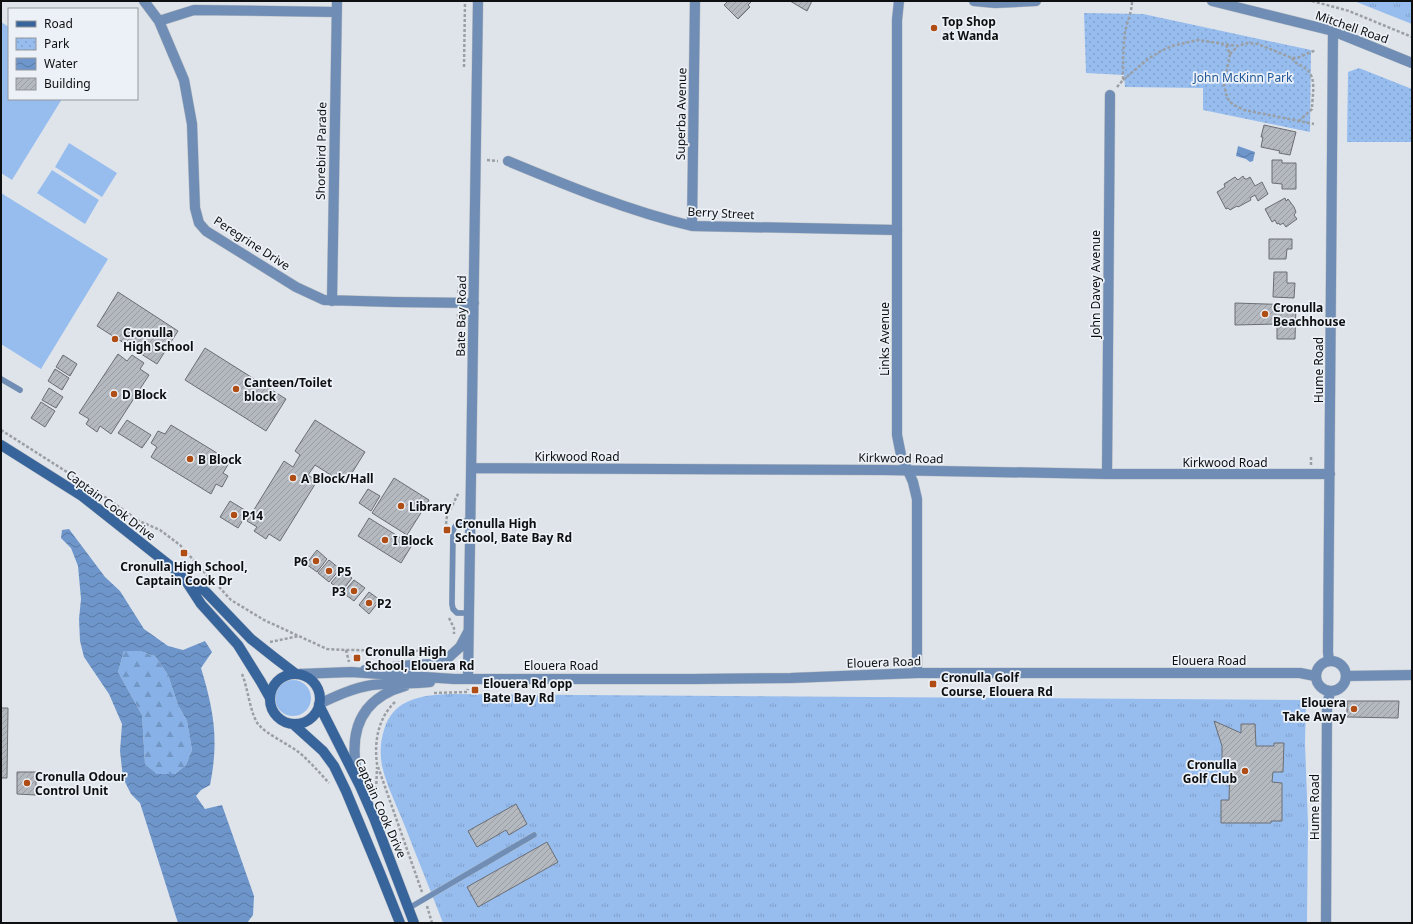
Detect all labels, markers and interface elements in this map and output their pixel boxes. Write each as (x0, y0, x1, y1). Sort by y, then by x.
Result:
street label: Mitchell Road (1313, 7, 1391, 47)
legend (8, 8, 138, 100)
place label: Top Shop at Wanda (942, 13, 999, 44)
text: Road (44, 15, 73, 32)
marker: Top Shop at Wanda (929, 23, 939, 33)
text: Park (44, 35, 70, 52)
text: Water (44, 55, 78, 72)
street label: Superba Avenue (672, 67, 690, 160)
park label: John McKinn Park (1193, 69, 1293, 86)
text: Building (44, 75, 91, 92)
street label: Shorebird Parade (312, 102, 330, 200)
street label: Berry Street (687, 203, 756, 223)
street label: Peregrine Drive (210, 212, 294, 274)
street label: John Davey Avenue (1087, 230, 1104, 339)
street label: Bate Bay Road (452, 275, 470, 357)
place label: Cronulla Beachhouse (1273, 299, 1346, 330)
street label: Links Avenue (876, 302, 893, 376)
marker: Cronulla Beachhouse (1260, 309, 1270, 319)
place label: Cronulla High School (123, 324, 193, 355)
marker: Cronulla High School (110, 334, 120, 344)
street label: Hume Road (1310, 337, 1327, 403)
place label: Canteen/Toilet block (244, 374, 332, 405)
marker: Canteen/Toilet block (231, 384, 241, 394)
place label: D Block (122, 386, 167, 403)
marker: D Block (109, 389, 119, 399)
street label: Kirkwood Road (534, 448, 620, 465)
street label: Kirkwood Road (858, 449, 944, 467)
place label: B Block (198, 451, 242, 468)
marker: B Block (185, 454, 195, 464)
street label: Kirkwood Road (1182, 454, 1268, 471)
street label: Captain Cook Drive (63, 466, 159, 544)
place label: A Block/Hall (301, 470, 374, 487)
marker: A Block/Hall (288, 473, 298, 483)
place label: Library (409, 498, 452, 515)
marker: Library (396, 501, 406, 511)
place label: P14 (242, 507, 263, 524)
marker: P14 (229, 510, 239, 520)
place label: Cronulla High School, Bate Bay Rd (455, 515, 572, 546)
marker: Cronulla High School, Bate Bay Rd (442, 525, 452, 535)
place label: I Block (393, 532, 434, 549)
marker: I Block (380, 535, 390, 545)
marker: Cronulla High School, Captain Cook Dr (179, 548, 189, 558)
place label: P6 (294, 553, 308, 570)
marker: P6 (311, 556, 321, 566)
place label: Cronulla High School, Captain Cook Dr (120, 558, 248, 589)
place label: P5 (337, 563, 351, 580)
marker: P5 (324, 566, 334, 576)
place label: P3 (332, 583, 346, 600)
marker: P3 (349, 586, 359, 596)
place label: P2 (377, 595, 391, 612)
marker: P2 (364, 598, 374, 608)
place label: Cronulla High School, Elouera Rd (365, 643, 474, 674)
street label: Elouera Road (846, 652, 922, 672)
street label: Elouera Road (1172, 652, 1246, 669)
marker: Cronulla High School, Elouera Rd (352, 653, 362, 663)
street label: Elouera Road (524, 657, 598, 674)
place label: Cronulla Golf Course, Elouera Rd (941, 669, 1053, 700)
place label: Elouera Rd opp Bate Bay Rd (483, 675, 573, 706)
marker: Cronulla Golf Course, Elouera Rd (928, 679, 938, 689)
marker: Elouera Rd opp Bate Bay Rd (470, 685, 480, 695)
place label: Elouera Take Away (1283, 694, 1346, 725)
marker: Elouera Take Away (1349, 704, 1359, 714)
street label: Captain Cook Drive (351, 755, 411, 861)
place label: Cronulla Golf Club (1183, 756, 1237, 787)
marker: Cronulla Golf Club (1240, 766, 1250, 776)
place label: Cronulla Odour Control Unit (35, 768, 127, 799)
street label: Hume Road (1306, 774, 1323, 840)
marker: Cronulla Odour Control Unit (22, 778, 32, 788)

